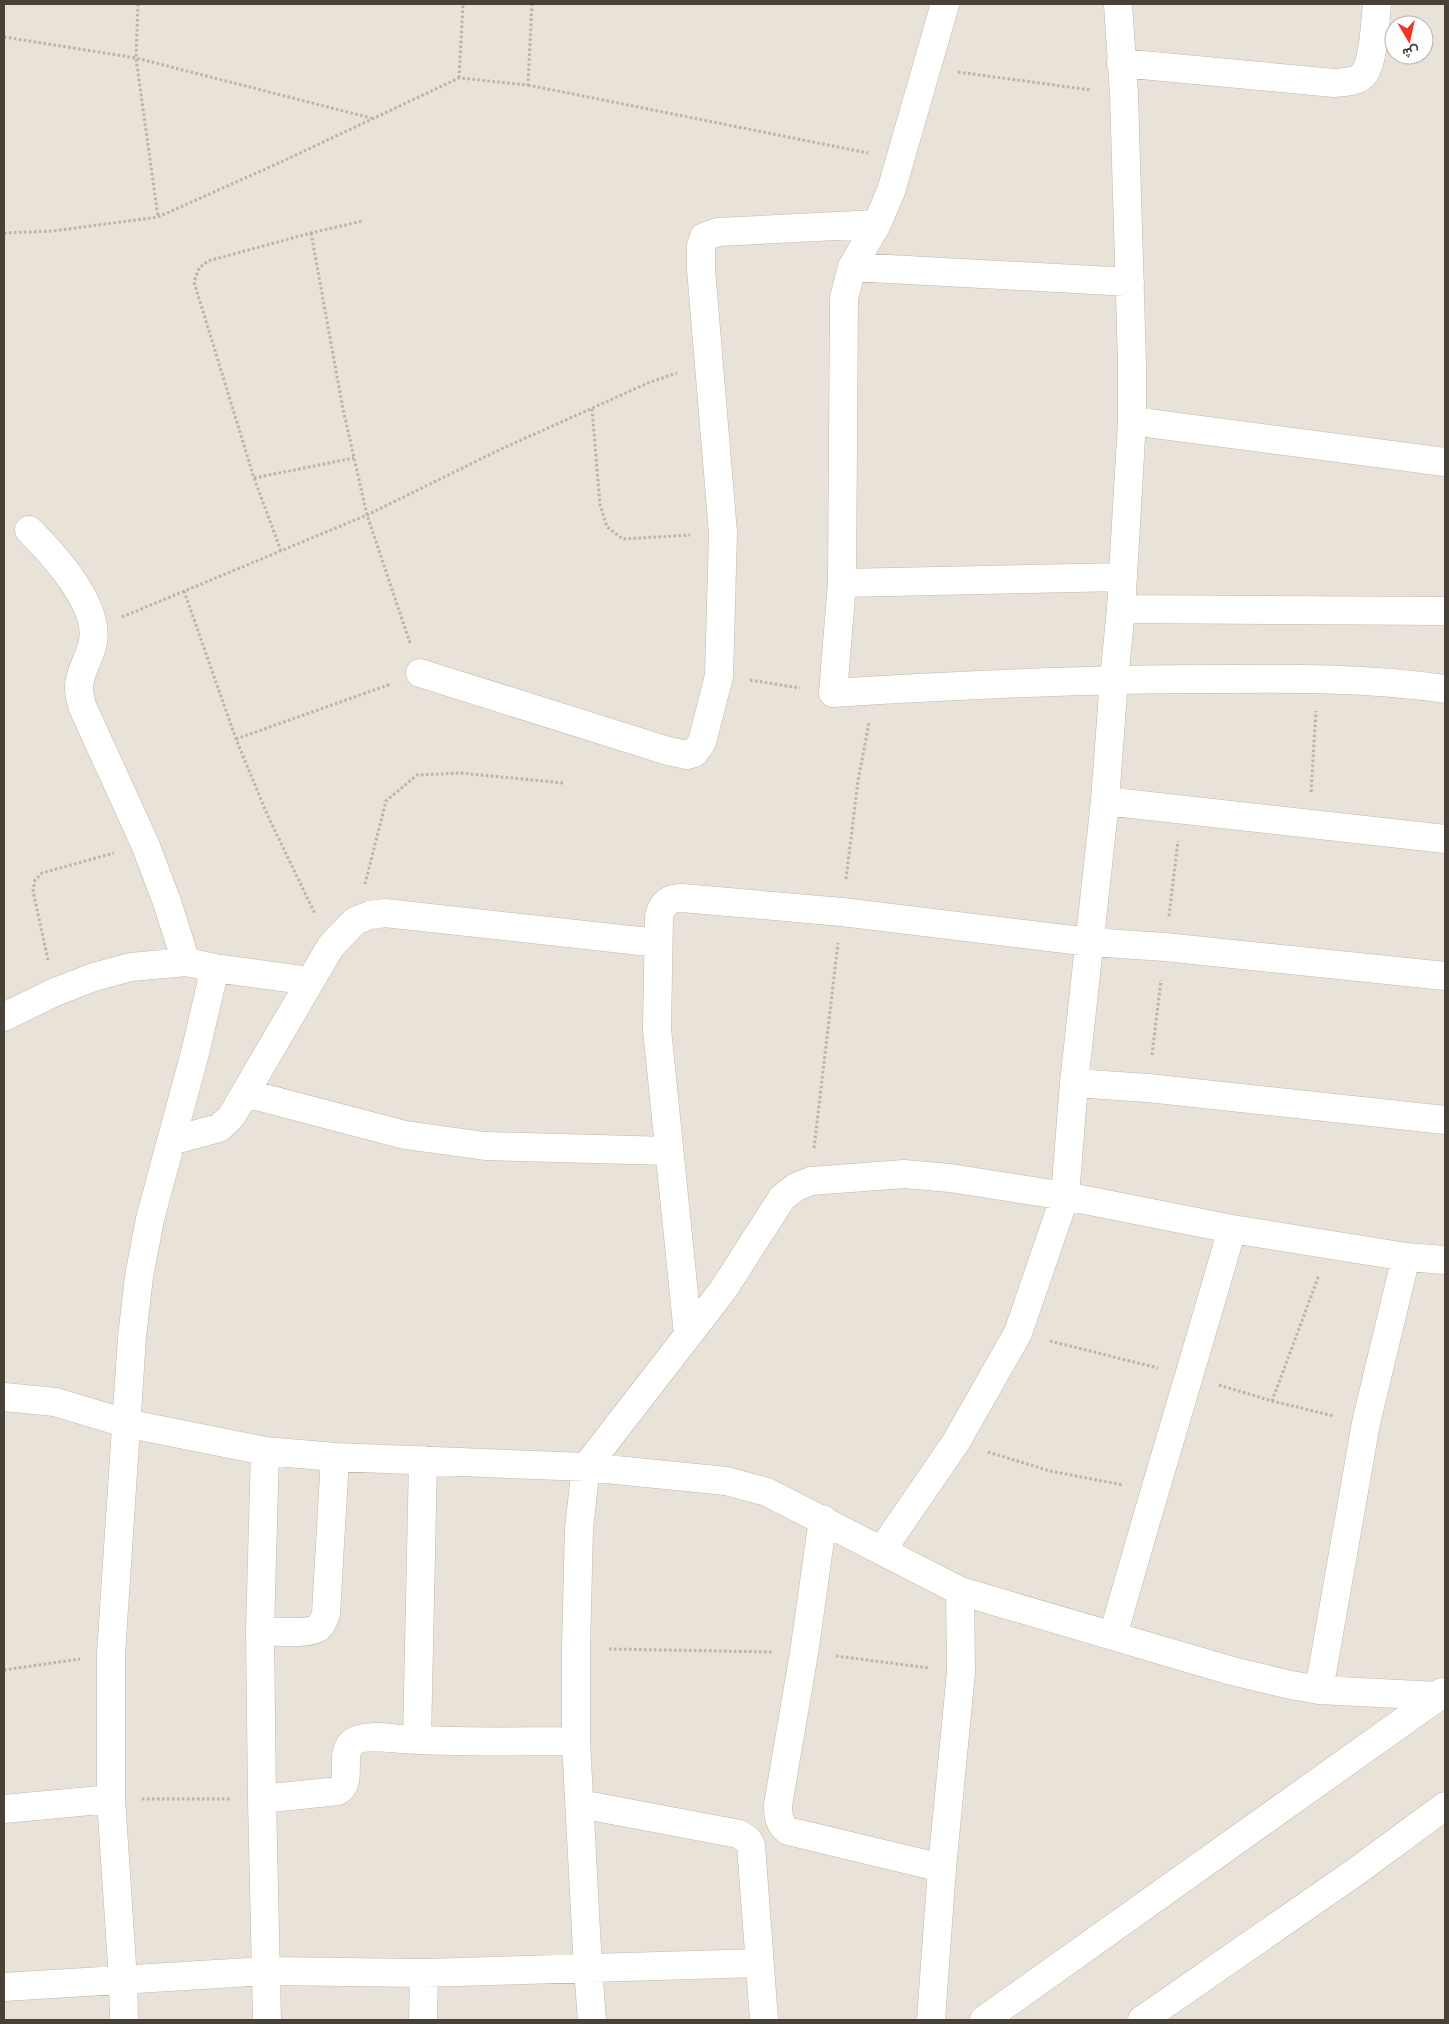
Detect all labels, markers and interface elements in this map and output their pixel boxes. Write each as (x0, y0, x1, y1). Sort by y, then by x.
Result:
north arrow (1384, 15, 1434, 65)
text: ش (1401, 43, 1421, 63)

